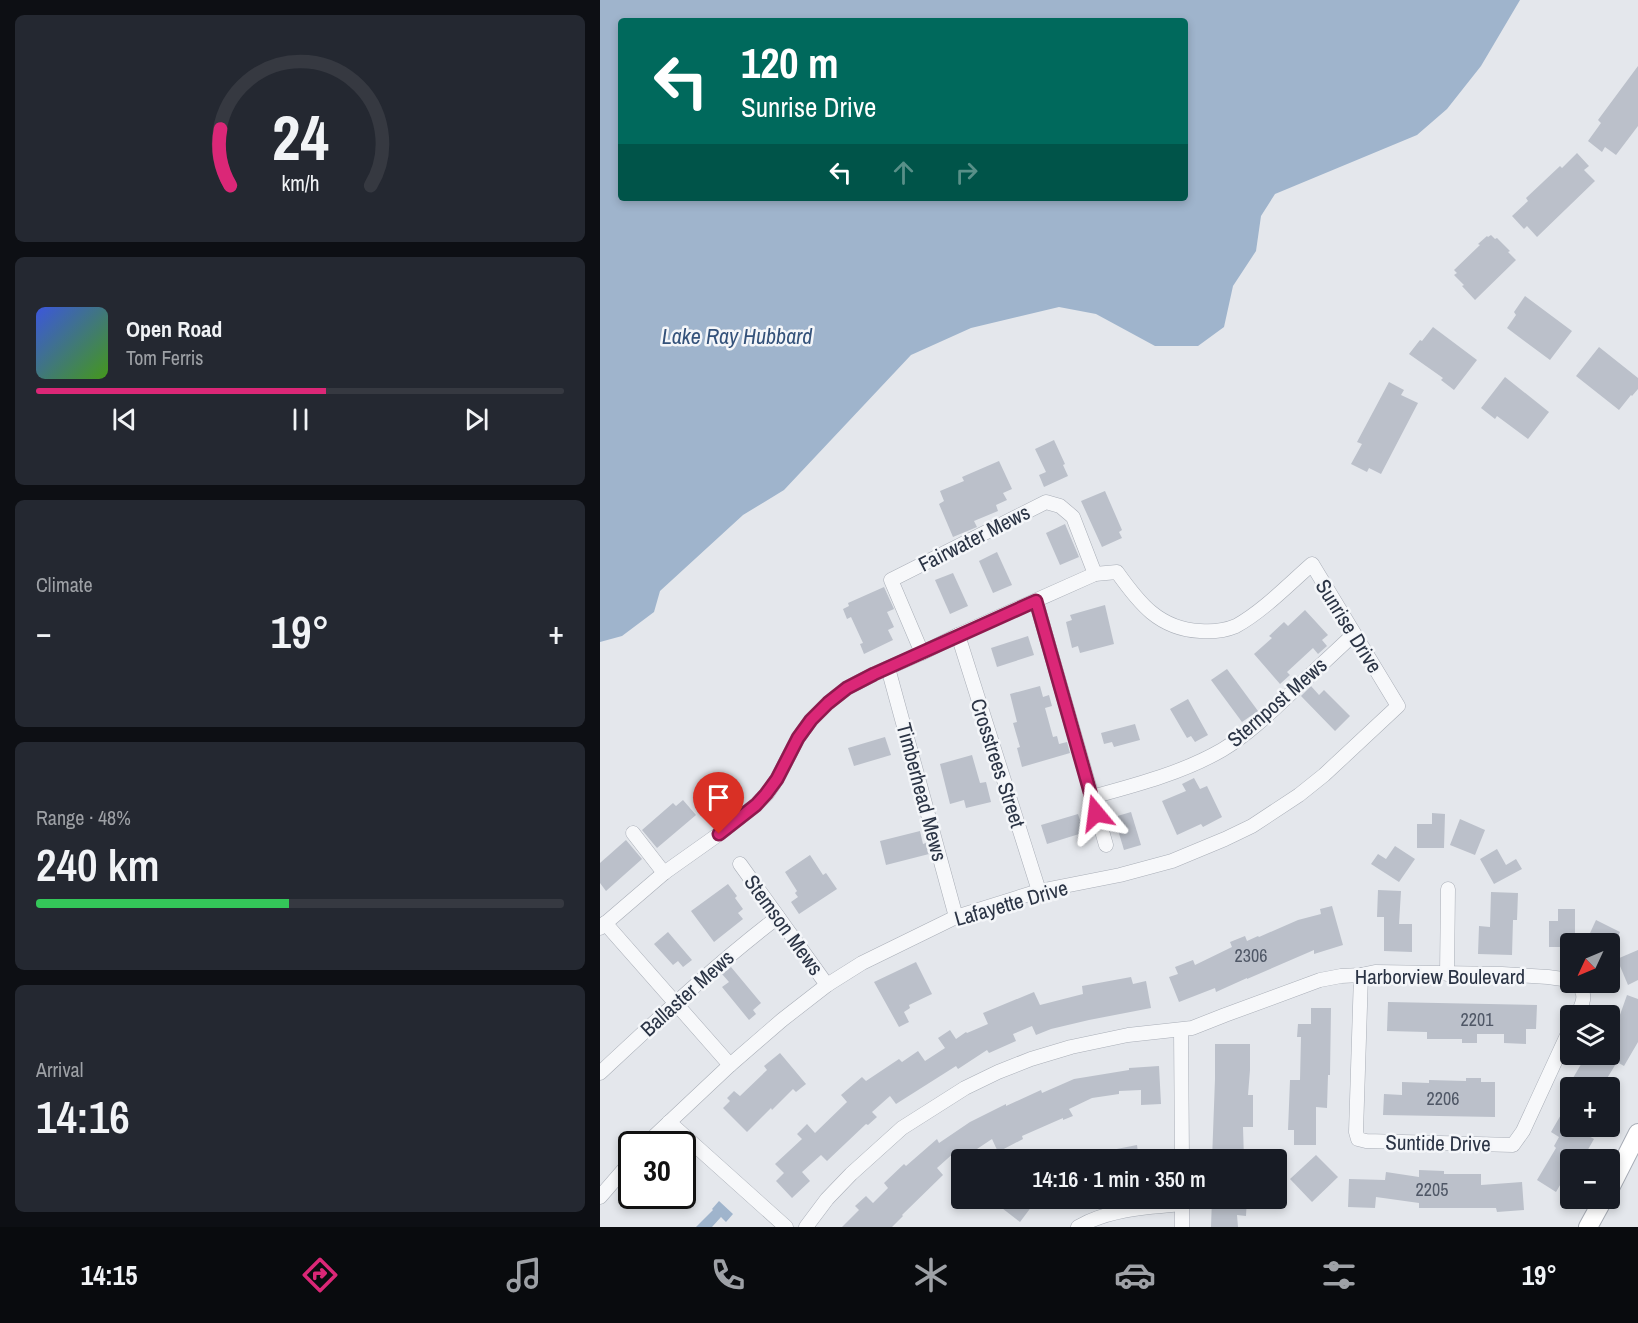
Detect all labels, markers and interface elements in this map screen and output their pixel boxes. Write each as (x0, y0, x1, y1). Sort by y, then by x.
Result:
text: 120 m (741, 35, 839, 91)
icon: left (642, 42, 720, 120)
text: Sunrise Drive (741, 89, 876, 125)
text: 24 (272, 95, 328, 179)
icon: left (824, 156, 857, 189)
icon: ahead (887, 156, 920, 189)
icon: right (950, 156, 983, 189)
text: km/h (281, 169, 319, 198)
text: Open Road (126, 314, 222, 344)
water label: Lake Ray Hubbard (662, 321, 813, 351)
text: Tom Ferris (126, 344, 204, 371)
icon: previous (108, 403, 141, 436)
icon: pause (284, 403, 317, 436)
icon: next (460, 403, 493, 436)
street label: Fairwater Mews (913, 497, 1035, 579)
text: Climate (36, 571, 93, 598)
street label: Sunrise Drive (1309, 574, 1389, 678)
text: 19° (270, 601, 330, 662)
text: − (36, 610, 52, 654)
text: + (548, 610, 564, 654)
street label: Sternpost Mews (1221, 651, 1333, 753)
street label: Crosstrees Street (964, 695, 1033, 831)
street label: Timberhead Mews (890, 720, 954, 864)
pin (693, 772, 744, 834)
icon: arrive (702, 781, 735, 814)
position arrow (1064, 781, 1128, 845)
text: Range · 48% (36, 804, 131, 831)
text: 240 km (36, 834, 160, 895)
street label: Stemson Mews (738, 869, 830, 981)
street label: Lafayette Drive (951, 873, 1071, 933)
north arrow (1560, 933, 1620, 993)
map controls (1560, 933, 1620, 1209)
street label: Ballaster Mews (634, 943, 740, 1043)
house number: 2306 (1235, 943, 1267, 968)
street label: Harborview Boulevard (1355, 962, 1525, 991)
button: layers (1560, 1005, 1620, 1065)
house number: 2201 (1461, 1007, 1494, 1032)
text: Arrival (36, 1056, 83, 1083)
button: + (1560, 1077, 1620, 1137)
text: 14:16 (36, 1086, 130, 1147)
house number: 2206 (1427, 1086, 1459, 1111)
street label: Suntide Drive (1385, 1128, 1491, 1158)
speed limit sign: 30 (618, 1131, 696, 1209)
button: − (1560, 1149, 1620, 1209)
text: 14:16 · 1 min · 350 m (1032, 1164, 1206, 1194)
house number: 2205 (1416, 1177, 1448, 1202)
icon: directions (299, 1254, 341, 1296)
icon: music (503, 1254, 545, 1296)
icon: phone (707, 1254, 749, 1296)
icon: climate (910, 1254, 952, 1296)
icon: car (1114, 1254, 1156, 1296)
icon: filters (1318, 1254, 1360, 1296)
text: 14:15 (81, 1257, 137, 1293)
text: 19° (1522, 1257, 1557, 1293)

